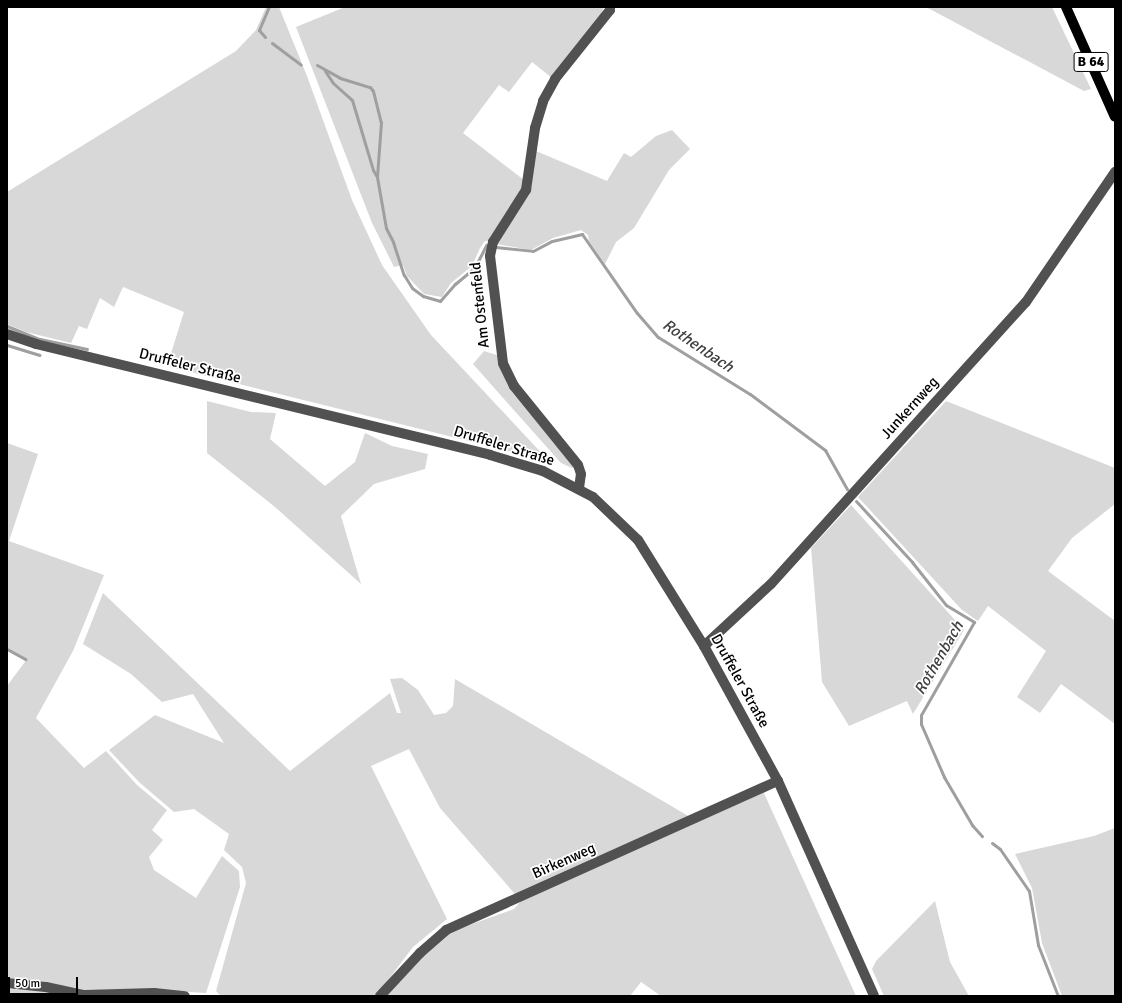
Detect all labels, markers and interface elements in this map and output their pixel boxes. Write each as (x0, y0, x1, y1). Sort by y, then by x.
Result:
road number: B 64 (1073, 50, 1109, 74)
street label: Am Ostenfeld (467, 261, 493, 349)
water label: Rothenbach (659, 315, 737, 377)
street label: Druffeler Straße (137, 345, 243, 387)
street label: Junkernweg (877, 373, 943, 443)
street label: Druffeler Straße (451, 422, 557, 470)
water label: Rothenbach (910, 618, 968, 698)
street label: Druffeler Straße (707, 631, 773, 731)
street label: Birkenweg (530, 839, 598, 883)
scale bar (10, 969, 80, 995)
text: 50 m (15, 976, 40, 991)

